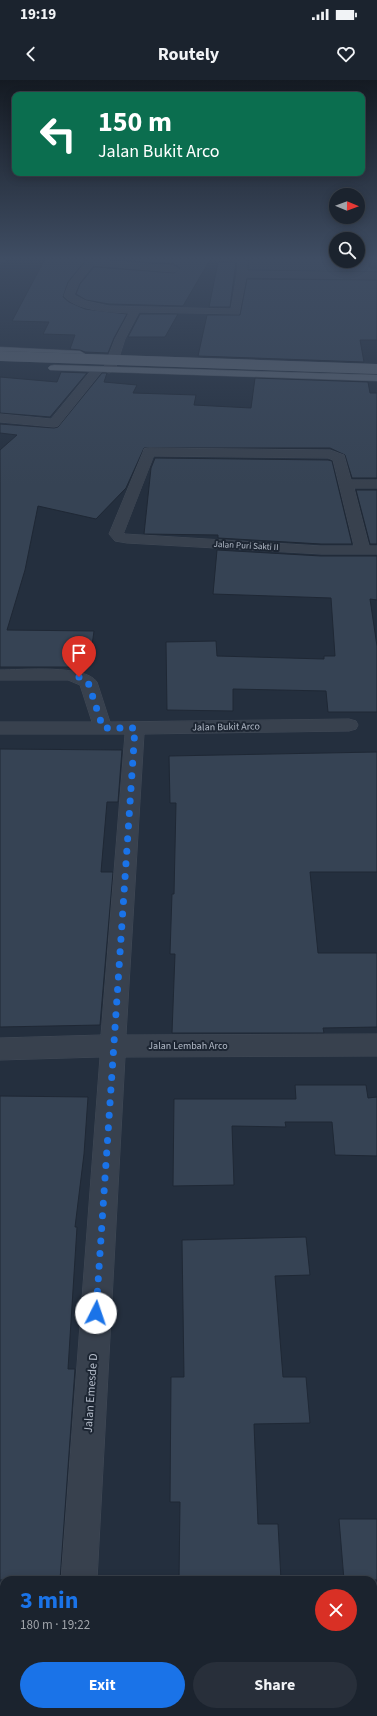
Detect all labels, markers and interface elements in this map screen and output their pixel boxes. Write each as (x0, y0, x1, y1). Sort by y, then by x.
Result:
text: 19:19 (20, 4, 56, 25)
text: Routely (158, 42, 219, 67)
icon: back (20, 43, 42, 65)
icon: heart (335, 43, 357, 65)
text: 150 m (98, 102, 172, 142)
icon: left (32, 108, 84, 160)
text: Jalan Bukit Arco (98, 139, 220, 164)
north arrow (329, 188, 365, 224)
map controls (329, 188, 365, 268)
button: search (329, 232, 365, 268)
street label: Jalan Puri Sakti II (213, 538, 279, 554)
pin (62, 636, 96, 677)
icon: arrive (68, 642, 90, 664)
street label: Jalan Bukit Arco (192, 719, 260, 735)
street label: Jalan Lembah Arco (148, 1039, 228, 1053)
position arrow (75, 1292, 117, 1334)
street label: Jalan Emesde D (80, 1353, 102, 1433)
text: 3 min (20, 1583, 78, 1618)
button: close (315, 1589, 357, 1631)
text: 180 m · 19:22 (20, 1616, 90, 1634)
button: Exit (20, 1662, 185, 1708)
button: Share (193, 1662, 357, 1708)

